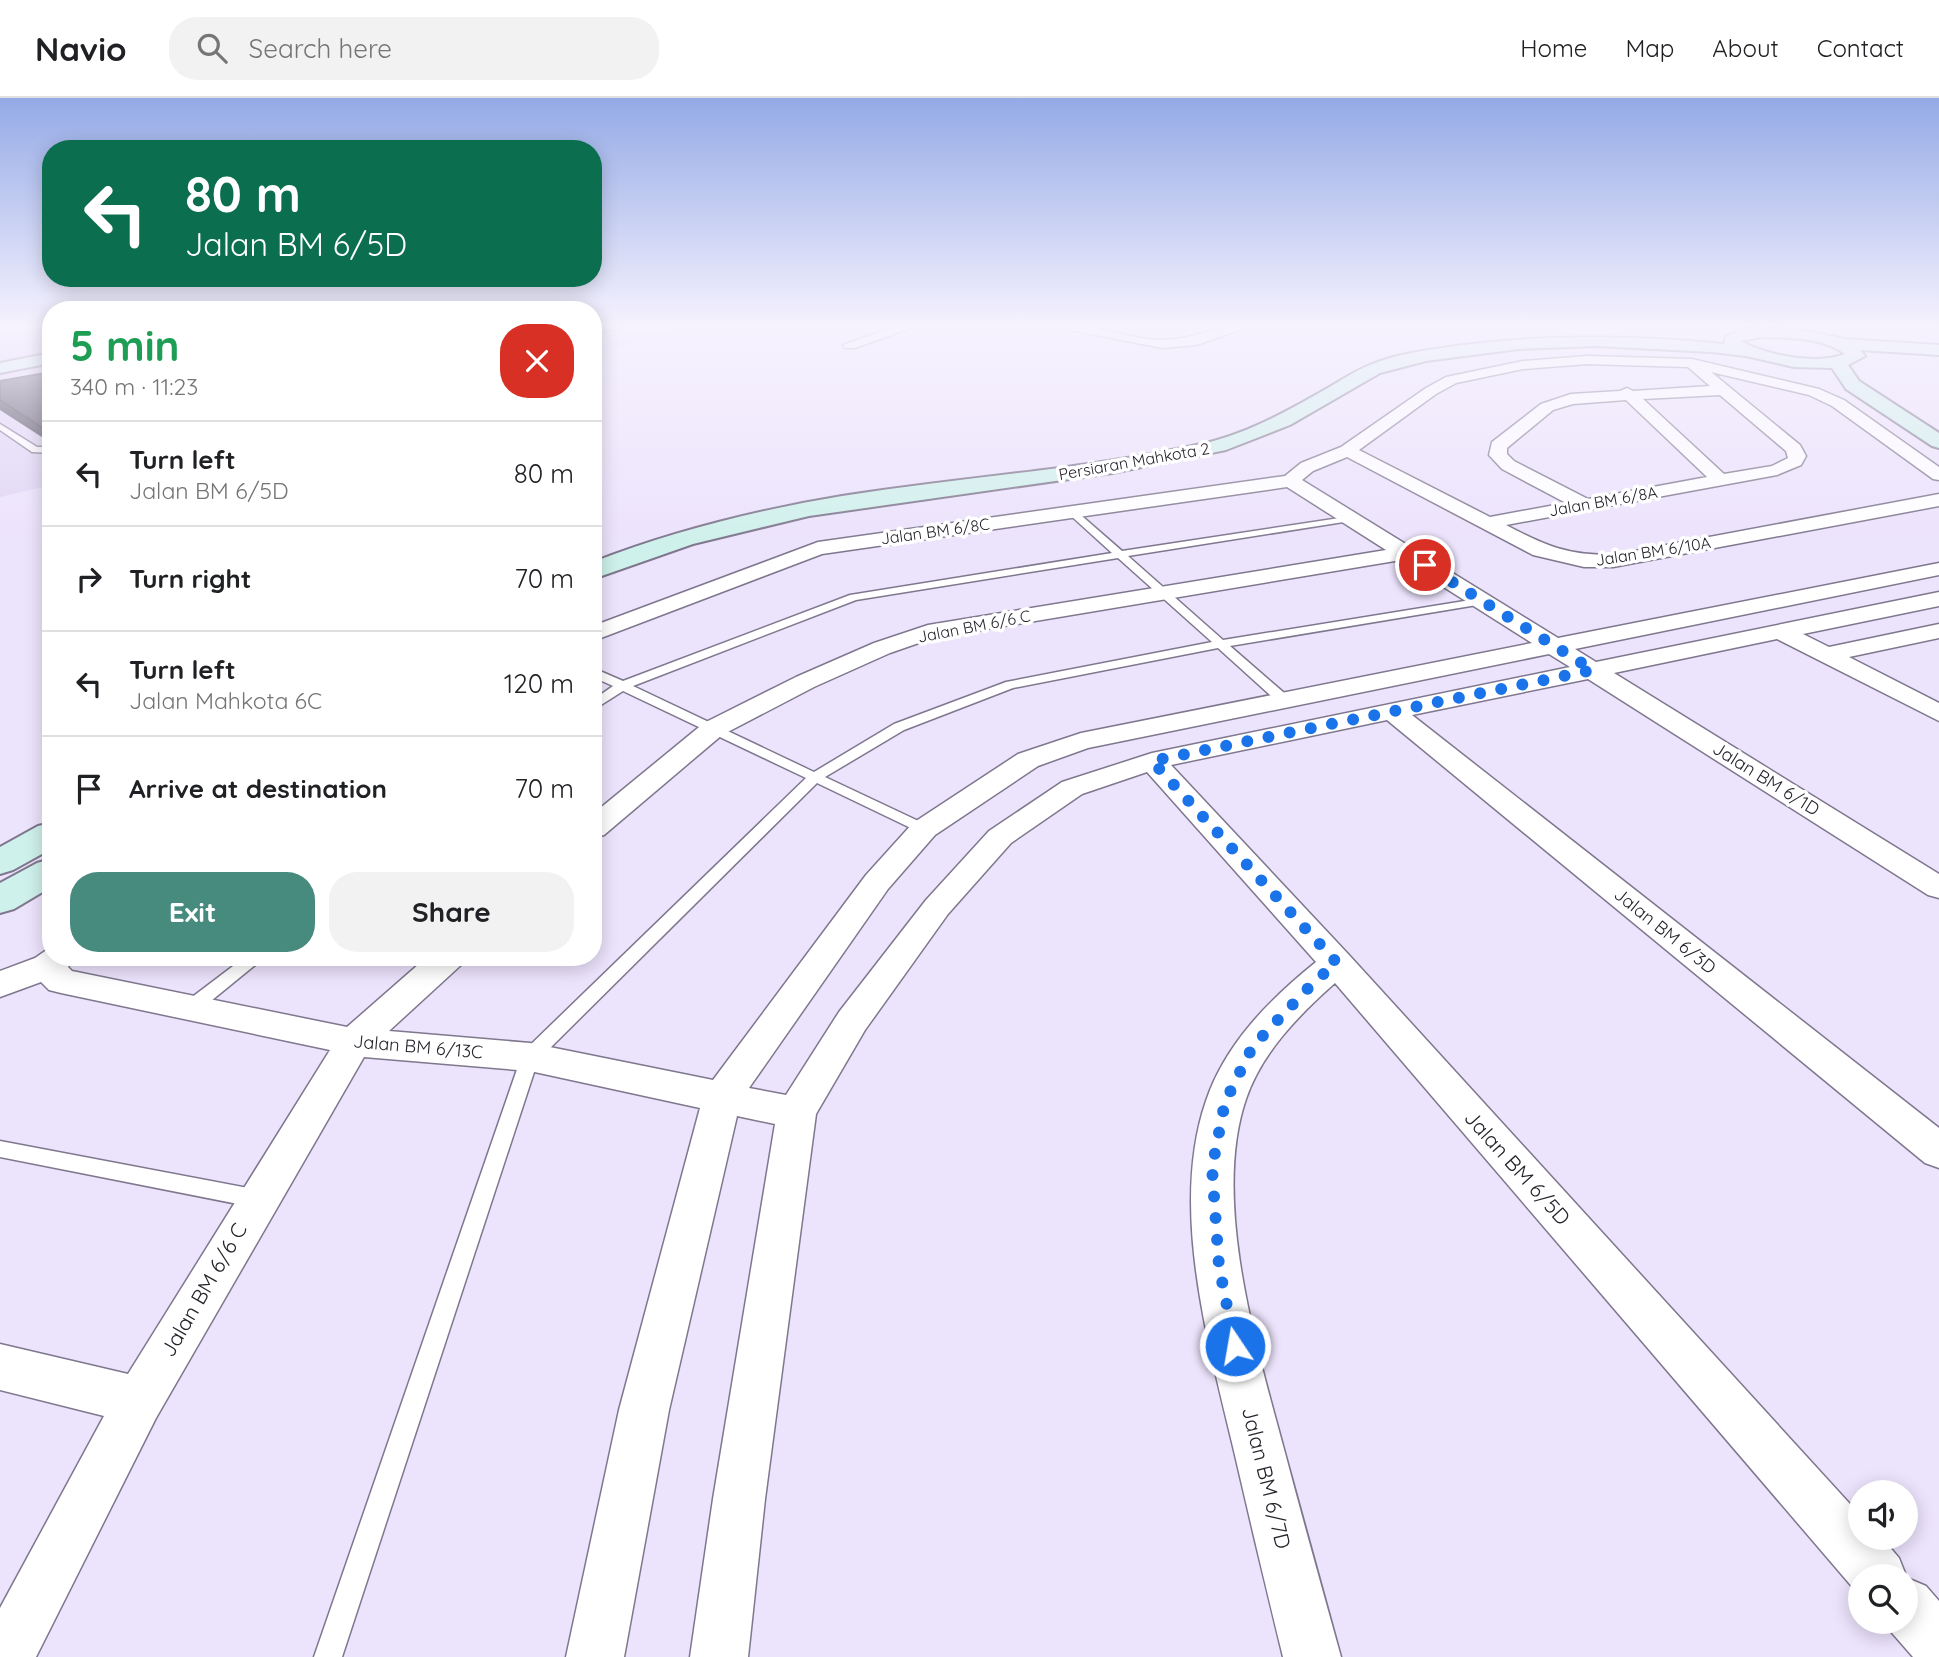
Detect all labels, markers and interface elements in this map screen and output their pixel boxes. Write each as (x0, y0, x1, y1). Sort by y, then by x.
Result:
search box (169, 17, 659, 80)
text: Navio (35, 28, 127, 69)
icon: search (193, 29, 231, 67)
text: Search here (249, 32, 392, 65)
text: Home (1520, 33, 1587, 63)
text: Map (1625, 33, 1674, 63)
text: About (1712, 33, 1779, 63)
text: Contact (1817, 33, 1904, 63)
text: 80 m (185, 163, 301, 224)
icon: left (70, 168, 161, 259)
text: Jalan BM 6/5D (185, 224, 407, 264)
text: 5 min (70, 319, 180, 372)
button: close (500, 324, 574, 398)
text: 340 m · 11:23 (70, 372, 198, 401)
street label: Persiaran Mahkota 2 (1057, 438, 1211, 484)
text: Turn left (129, 443, 236, 476)
icon: left (70, 455, 108, 493)
text: 80 m (514, 457, 574, 490)
text: Jalan BM 6/5D (129, 476, 289, 505)
street label: Jalan BM 6/8A (1547, 482, 1659, 520)
street label: Jalan BM 6/8C (879, 513, 991, 549)
street label: Jalan BM 6/10A (1594, 532, 1712, 570)
pin (1395, 535, 1455, 595)
icon: arrive (1406, 546, 1444, 584)
icon: right (70, 560, 108, 598)
text: Turn right (129, 562, 251, 595)
text: 70 m (514, 562, 574, 595)
street label: Jalan BM 6/6 C (916, 605, 1032, 647)
text: Turn left (129, 653, 236, 686)
icon: left (70, 665, 108, 703)
text: 120 m (504, 667, 574, 700)
text: Jalan Mahkota 6C (129, 686, 322, 715)
street label: Jalan BM 6/1D (1709, 737, 1824, 821)
icon: arrive (70, 770, 108, 808)
text: Arrive at destination (129, 772, 387, 805)
text: 70 m (514, 772, 574, 805)
button: Exit (70, 872, 315, 952)
button: Share (329, 872, 574, 952)
street label: Jalan BM 6/3D (1610, 882, 1721, 979)
street label: Jalan BM 6/13C (352, 1029, 484, 1064)
street label: Jalan BM 6/5D (1459, 1104, 1576, 1230)
street label: Jalan BM 6/6 C (154, 1218, 252, 1361)
position arrow (1198, 1309, 1272, 1383)
street label: Jalan BM 6/7D (1237, 1404, 1297, 1551)
map controls (1848, 1480, 1918, 1634)
button: sound (1848, 1480, 1918, 1550)
button: search (1848, 1564, 1918, 1634)

